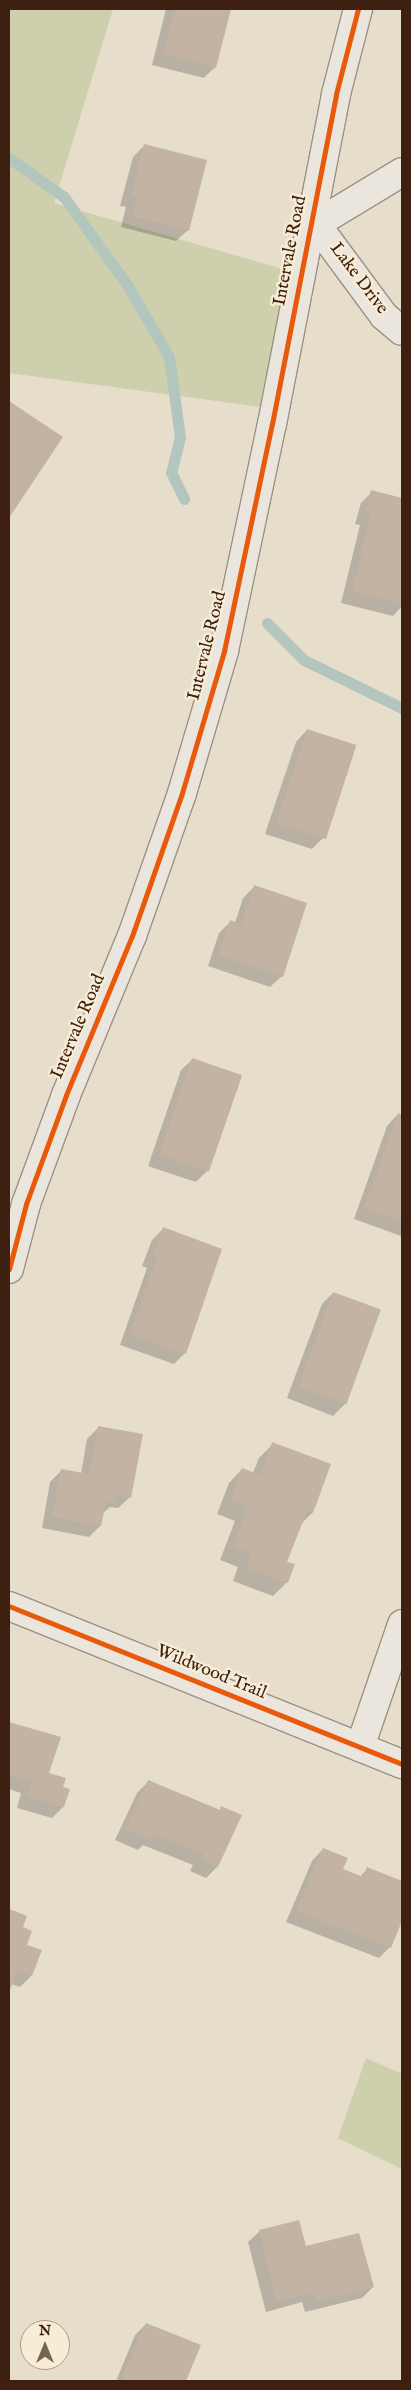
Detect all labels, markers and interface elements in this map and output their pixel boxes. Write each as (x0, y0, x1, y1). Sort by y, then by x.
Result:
street label: Intervale Road (270, 194, 312, 308)
street label: Lake Drive (324, 239, 392, 319)
street label: Intervale Road (184, 589, 232, 703)
street label: Intervale Road (47, 971, 111, 1083)
street label: Wildwood Trail (153, 1641, 269, 1705)
north arrow (20, 2320, 70, 2370)
text: N (39, 2322, 51, 2340)

